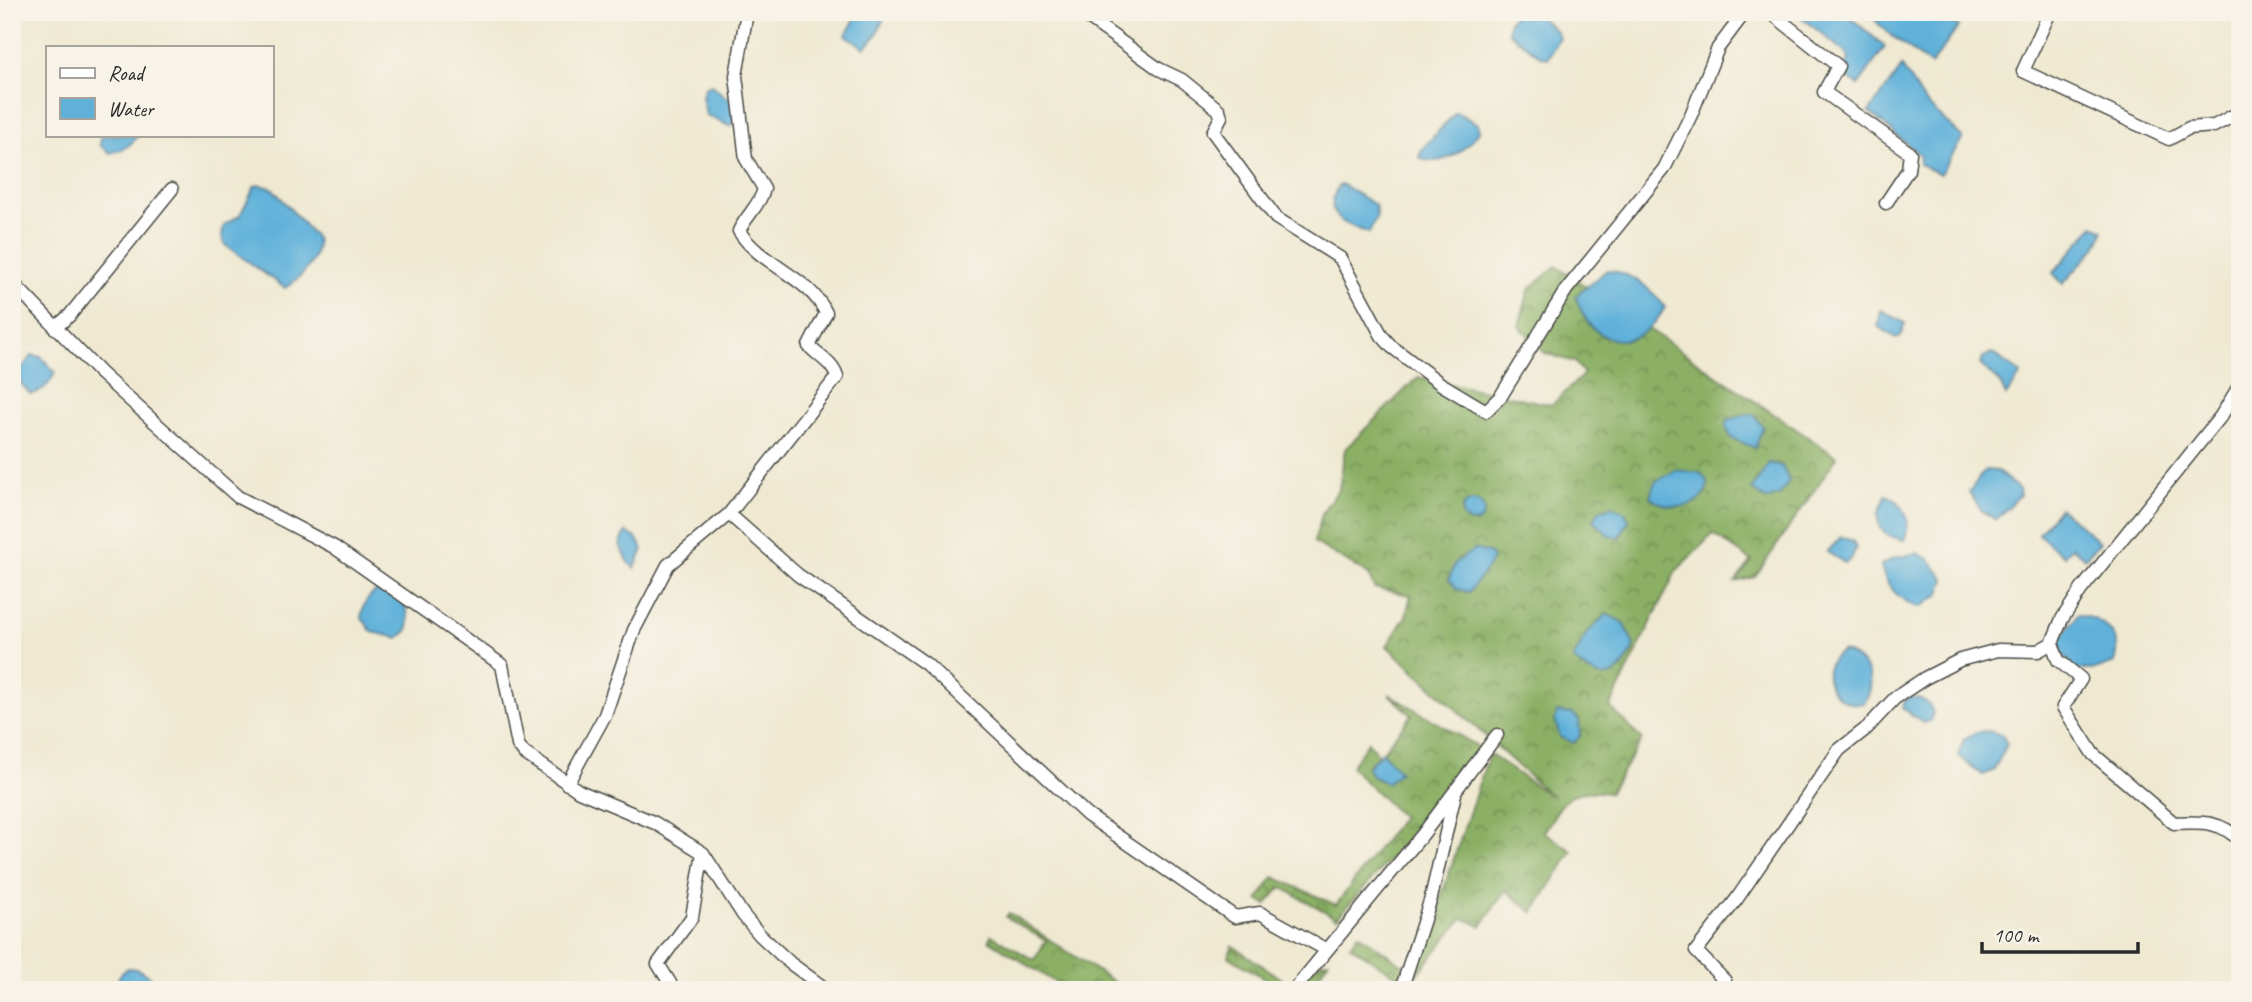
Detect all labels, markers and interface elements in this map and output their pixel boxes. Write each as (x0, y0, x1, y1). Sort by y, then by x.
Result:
legend (46, 46, 273, 136)
text: Road (108, 60, 147, 86)
text: Water (108, 96, 155, 122)
scale bar (1982, 911, 2138, 955)
text: 100 m (1993, 922, 2040, 948)

